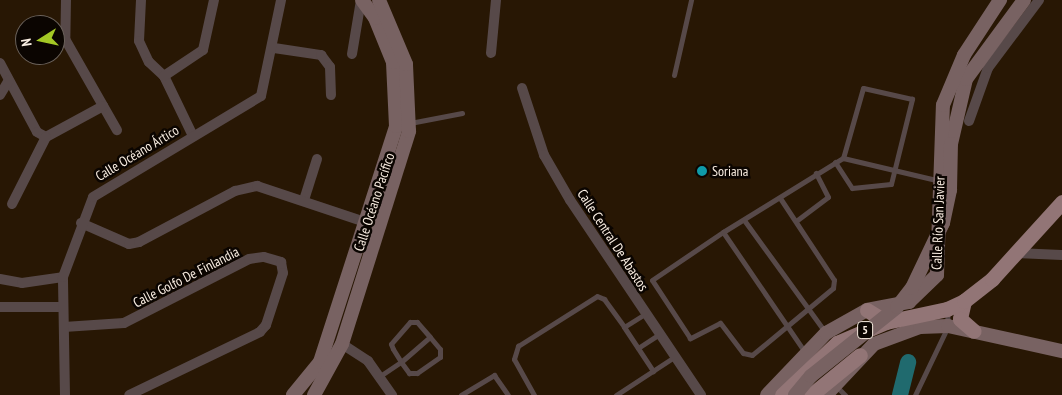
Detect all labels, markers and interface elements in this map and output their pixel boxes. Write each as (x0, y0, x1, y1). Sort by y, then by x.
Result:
north arrow (15, 15, 65, 65)
text: N (17, 37, 36, 48)
street label: Calle Océano Ártico (92, 121, 182, 185)
street label: Calle Océano Pacífico (350, 151, 398, 253)
place label: Soriana (712, 163, 748, 179)
marker: Soriana (696, 165, 708, 177)
street label: Calle Río San Javier (928, 176, 948, 270)
street label: Calle Central De Abastos (574, 186, 652, 294)
street label: Calle Golfo De Finlandia (130, 243, 242, 311)
road number: 5 (856, 320, 874, 340)

